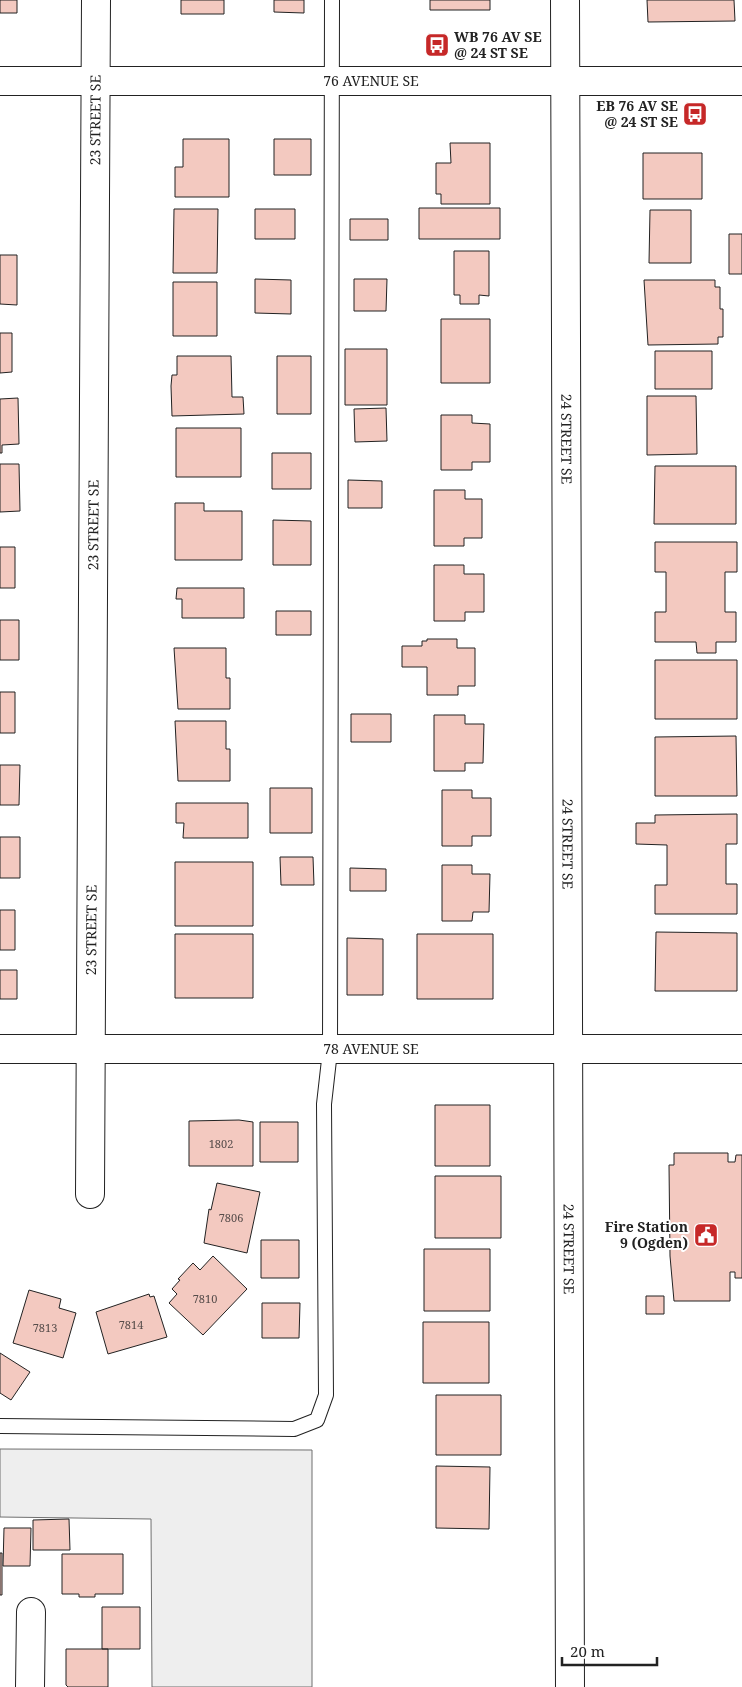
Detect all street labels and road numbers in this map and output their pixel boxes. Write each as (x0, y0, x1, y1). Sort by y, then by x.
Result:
street label: 76 AVENUE SE (323, 71, 419, 90)
street label: 23 STREET SE (85, 74, 105, 165)
street label: 24 STREET SE (557, 394, 576, 485)
street label: 23 STREET SE (83, 479, 103, 570)
street label: 24 STREET SE (558, 799, 578, 890)
street label: 23 STREET SE (81, 884, 101, 975)
street label: 78 AVENUE SE (323, 1039, 419, 1058)
street label: 24 STREET SE (560, 1204, 579, 1295)

